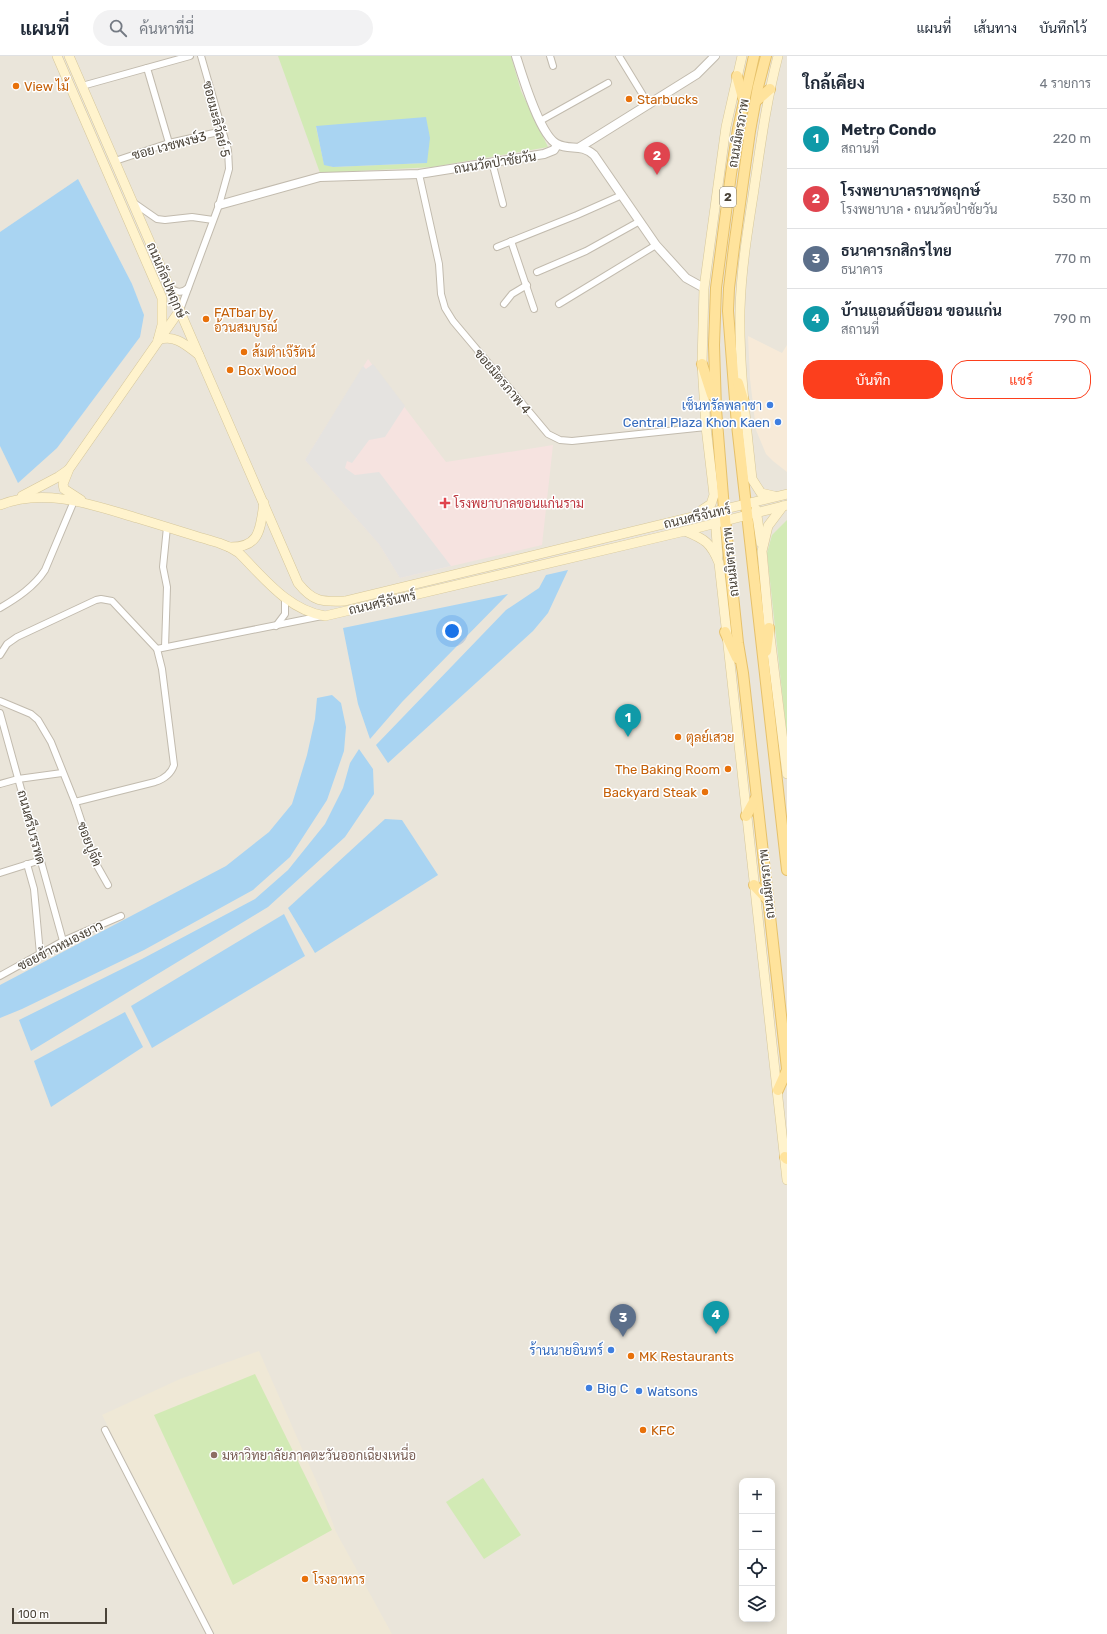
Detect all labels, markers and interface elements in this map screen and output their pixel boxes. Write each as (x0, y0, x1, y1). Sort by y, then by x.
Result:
search box (93, 10, 373, 46)
text: แผนที่ (20, 17, 69, 40)
icon: search (107, 17, 129, 39)
text: ค้นหาที่นี่ (139, 20, 194, 38)
text: แผนที่ (916, 20, 951, 37)
text: เส้นทาง (973, 20, 1017, 37)
text: บันทึกไว้ (1039, 20, 1087, 37)
text: ใกล้เคียง (803, 73, 865, 93)
text: 4 รายการ (1040, 76, 1091, 91)
place label: View ไม้ (24, 77, 70, 94)
street label: ซอยมะลิวัลย์ 5 (200, 79, 235, 159)
marker: View ไม้ (11, 81, 21, 91)
place label: Starbucks (637, 92, 699, 107)
marker: Starbucks (624, 94, 634, 104)
street label: ถนนมิตรภาพ (724, 97, 752, 169)
text: Metro Condo (841, 121, 936, 139)
street label: ซอย เวชพงษ์3 (130, 126, 208, 163)
text: 1 (813, 131, 819, 146)
text: 220 m (1053, 131, 1091, 146)
text: สถานที่ (841, 141, 879, 156)
pin: 2 (644, 142, 670, 175)
street label: ถนนวัดป่าชัยวัน (453, 149, 538, 176)
text: โรงพยาบาลราชพฤกษ์ (841, 182, 980, 200)
road number: 2 (720, 187, 736, 207)
text: 2 (812, 191, 820, 206)
text: 530 m (1052, 191, 1091, 206)
text: โรงพยาบาล · ถนนวัดป่าชัยวัน (841, 202, 998, 217)
street label: ถนนกัลปพฤกษ์ (143, 239, 191, 321)
text: ธนาคารกสิกรไทย (841, 242, 952, 260)
text: 3 (812, 251, 820, 266)
text: 770 m (1055, 251, 1091, 266)
text: ธนาคาร (841, 262, 883, 277)
text: บ้านแอนด์บียอน ขอนแก่น (841, 302, 1002, 320)
place label: FATbar by อ้วนสมบูรณ์ (214, 305, 278, 337)
text: 4 (812, 311, 820, 326)
text: 790 m (1054, 311, 1091, 326)
marker: FATbar by อ้วนสมบูรณ์ (201, 314, 211, 324)
text: สถานที่ (841, 322, 879, 337)
place label: ส้มตำเจ๊รัตน์ (252, 343, 315, 360)
street label: ซอยมิตรภาพ 4 (471, 345, 535, 417)
marker: ส้มตำเจ๊รัตน์ (239, 347, 249, 357)
button: บันทึก (803, 360, 943, 399)
button: แชร์ (951, 360, 1091, 399)
place label: Box Wood (238, 363, 297, 378)
marker: Box Wood (225, 365, 235, 375)
place label: เซ็นทรัลพลาซา (682, 396, 762, 413)
marker: เซ็นทรัลพลาซา (765, 400, 775, 410)
place label: Central Plaza Khon Kaen (623, 415, 770, 430)
marker: Central Plaza Khon Kaen (773, 417, 783, 427)
place label: โรงพยาบาลขอนแก่นราม (453, 495, 584, 511)
marker: โรงพยาบาลขอนแก่นราม (439, 497, 451, 509)
street label: ถนนศรีจันทร์ (662, 500, 732, 532)
street label: ถนนมิตรภาพ (718, 526, 742, 598)
street label: ถนนศรีจันทร์ (347, 586, 417, 618)
your location (442, 621, 462, 641)
pin: 1 (615, 704, 641, 737)
place label: ตุลย์เสวย (686, 728, 735, 747)
marker: ตุลย์เสวย (673, 732, 683, 742)
place label: The Baking Room (615, 762, 720, 778)
marker: The Baking Room (723, 764, 733, 774)
place label: Backyard Steak (603, 785, 697, 800)
marker: Backyard Steak (700, 787, 710, 797)
street label: ถนนศรีบรรพด (14, 788, 51, 866)
street label: ซอยปูจัด (72, 820, 105, 869)
street label: ถนนมิตรภาพ (754, 848, 778, 920)
street label: ซอยข้าวหมองยาว (14, 916, 105, 973)
pin: 4 (703, 1301, 729, 1334)
pin: 3 (610, 1304, 636, 1337)
place label: ร้านนายอินทร์ (529, 1341, 603, 1358)
marker: ร้านนายอินทร์ (606, 1345, 616, 1355)
place label: MK Restaurants (639, 1349, 734, 1364)
marker: MK Restaurants (626, 1351, 636, 1361)
place label: Big C (597, 1381, 629, 1397)
marker: Big C (584, 1383, 594, 1393)
place label: Watsons (647, 1384, 698, 1399)
marker: Watsons (634, 1386, 644, 1396)
place label: KFC (651, 1423, 675, 1438)
marker: KFC (638, 1425, 648, 1435)
place label: มหาวิทยาลัยภาคตะวันออกเฉียงเหนี่อ (222, 1443, 416, 1463)
marker: มหาวิทยาลัยภาคตะวันออกเฉียงเหนี่อ (209, 1450, 219, 1460)
map controls (739, 1478, 775, 1622)
button: + (739, 1478, 775, 1514)
button: − (739, 1514, 775, 1550)
button: locate (739, 1550, 775, 1586)
place label: โรงอาหาร (312, 1571, 365, 1587)
marker: โรงอาหาร (300, 1574, 310, 1584)
button: layers (739, 1586, 775, 1622)
scale bar (12, 1606, 107, 1625)
text: 100 m (18, 1608, 49, 1621)

